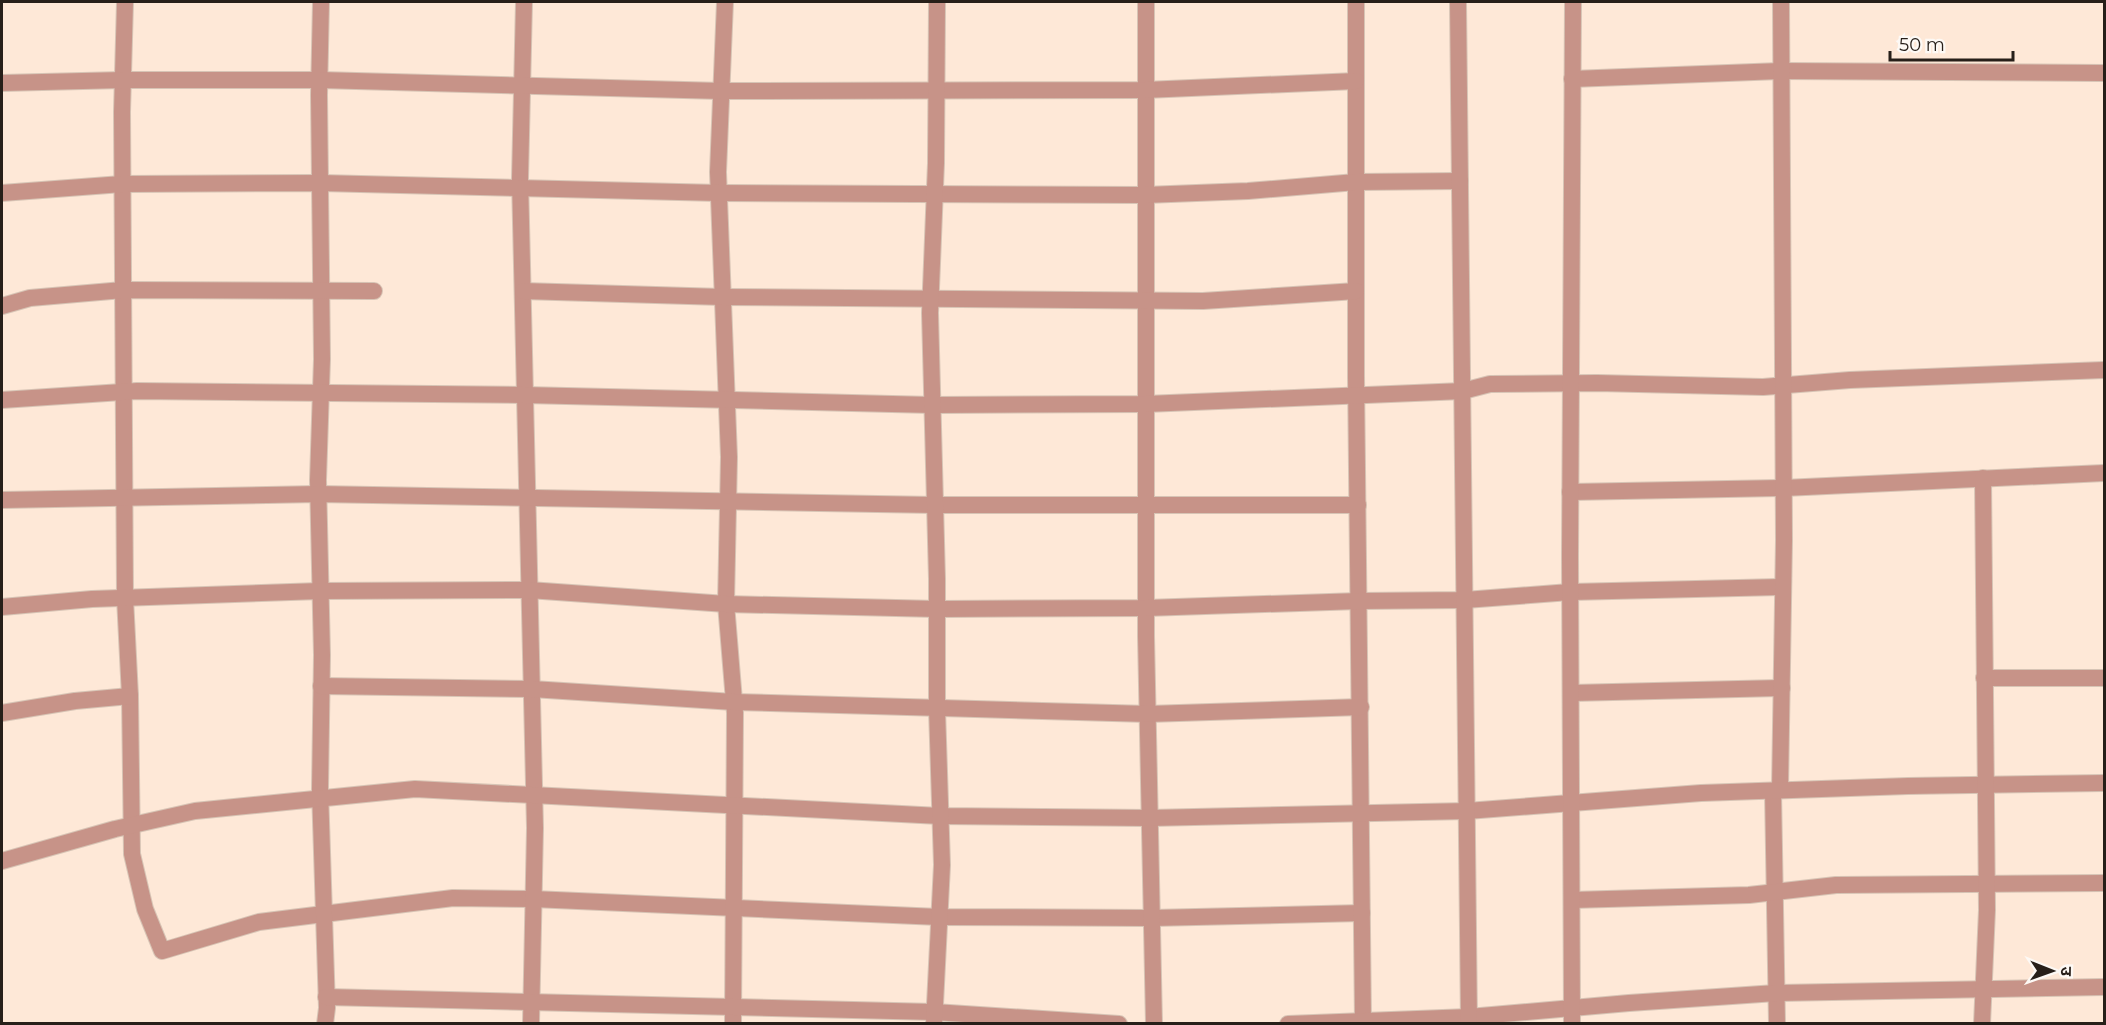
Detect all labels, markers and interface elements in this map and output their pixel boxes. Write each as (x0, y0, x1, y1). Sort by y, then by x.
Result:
scale bar (1890, 24, 2013, 62)
text: 50 m (1899, 34, 1945, 56)
north arrow (2022, 941, 2082, 1001)
text: उ (2057, 966, 2076, 977)

